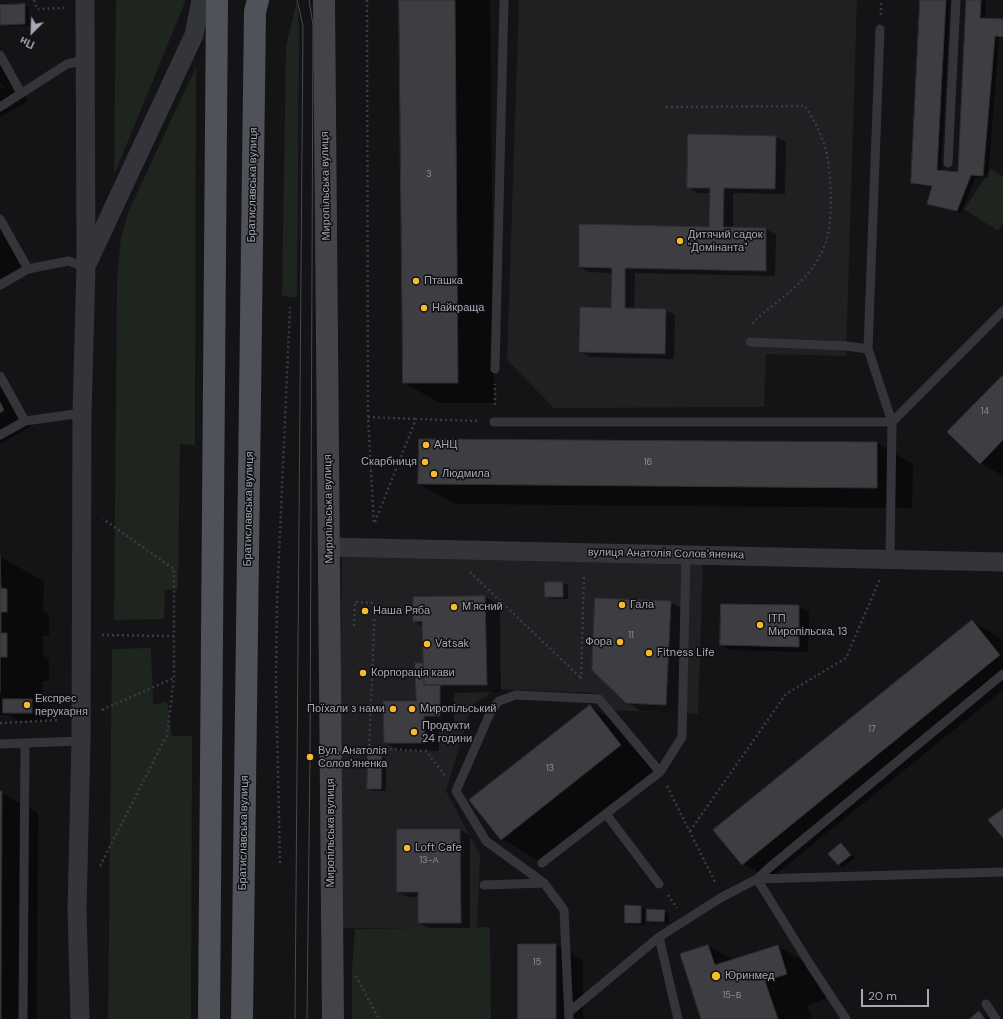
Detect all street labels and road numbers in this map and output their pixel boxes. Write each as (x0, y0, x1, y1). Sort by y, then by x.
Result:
street label: Братиславська вулиця (245, 127, 261, 243)
street label: Миропільська вулиця (318, 131, 334, 241)
street label: Братиславська вулиця (241, 451, 257, 567)
street label: Миропільська вулиця (321, 454, 337, 564)
street label: вулиця Анатолія Соловʼяненка (588, 546, 744, 562)
street label: Братиславська вулиця (236, 775, 252, 891)
street label: Миропільська вулиця (324, 778, 338, 888)

